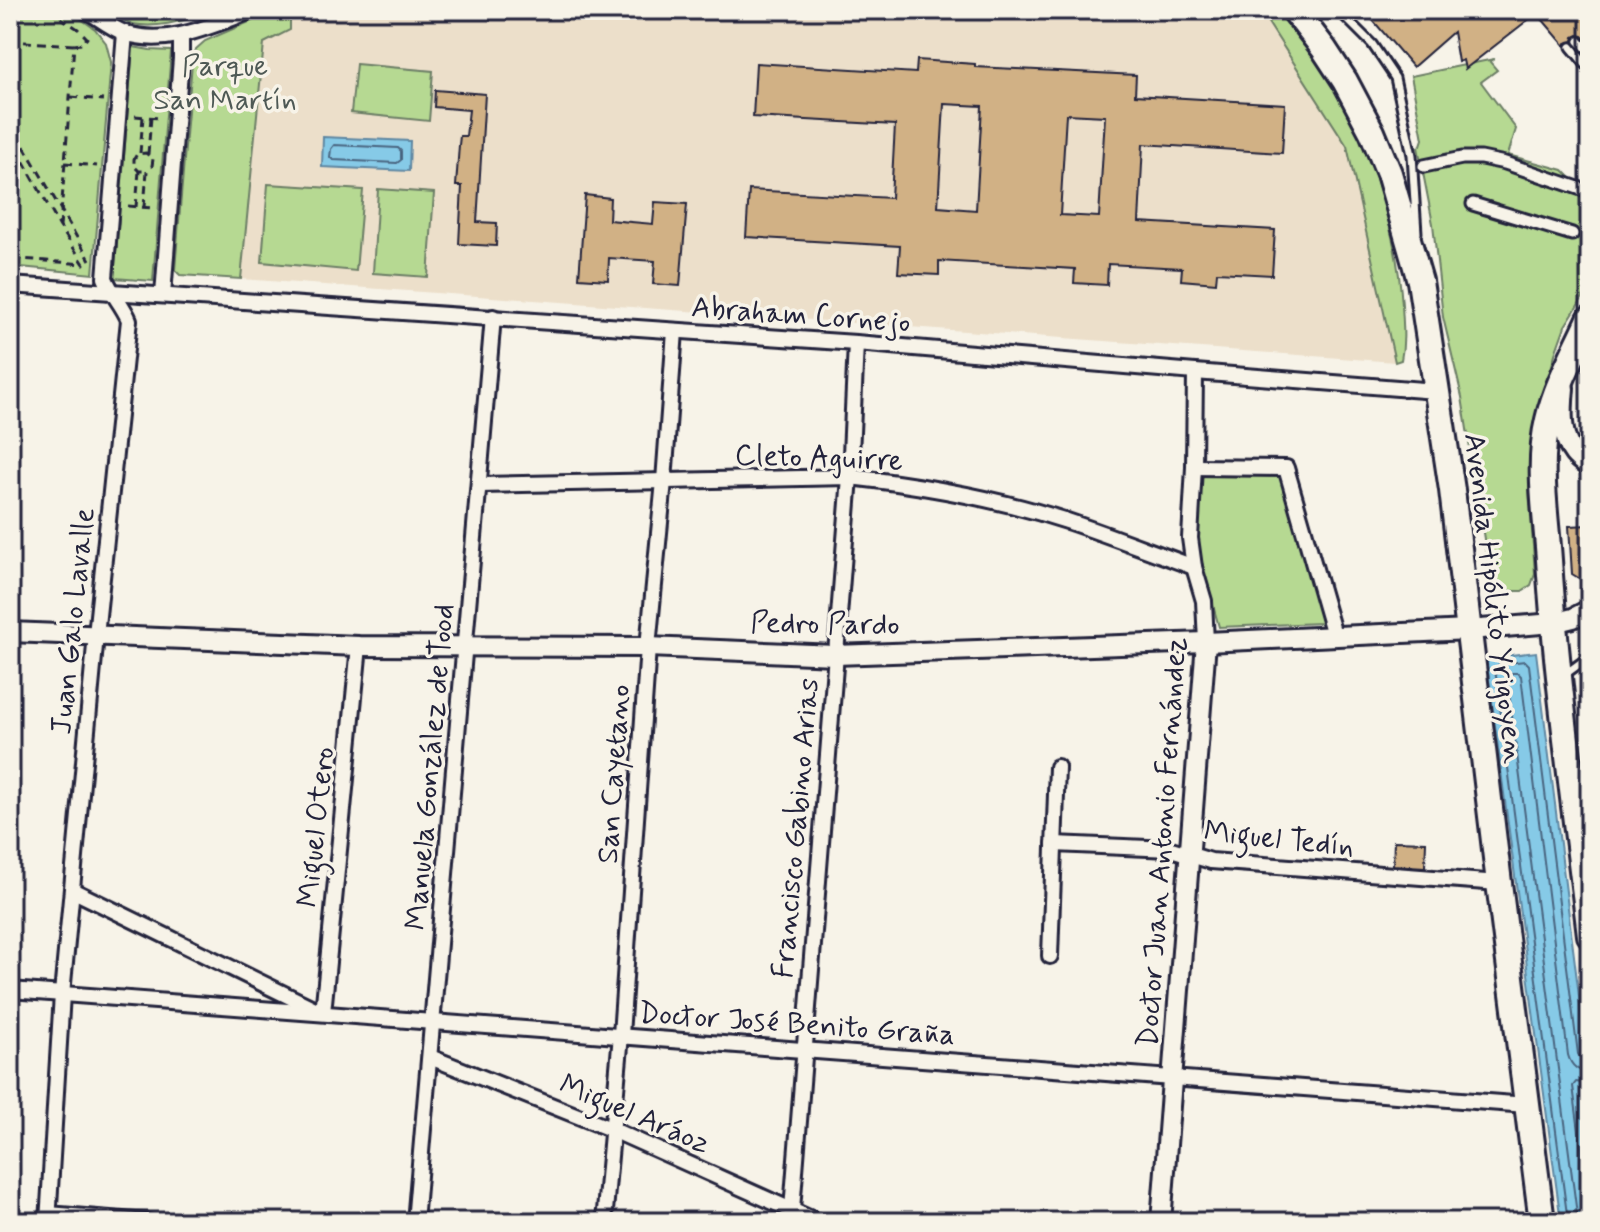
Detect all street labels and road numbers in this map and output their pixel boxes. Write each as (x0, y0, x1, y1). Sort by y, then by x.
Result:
street label: Abraham Cornejo (690, 288, 912, 343)
street label: Avenida Hipólito Yrigoyen (1454, 431, 1533, 766)
street label: Cleto Aguirre (734, 436, 904, 481)
street label: Juan Galo Lavalle (42, 506, 105, 736)
street label: Manuela González de Tood (397, 602, 464, 932)
street label: Pedro Pardo (750, 604, 900, 645)
street label: Doctor Juan Antonio Fernández (1129, 636, 1196, 1049)
street label: Francisco Gabino Arias (764, 676, 829, 980)
street label: San Cayetano (589, 683, 640, 865)
street label: Miguel Otero (289, 745, 347, 910)
street label: Miguel Tedín (1201, 812, 1356, 870)
street label: Doctor José Benito Graña (637, 994, 956, 1055)
street label: Miguel Aráoz (552, 1065, 716, 1166)

